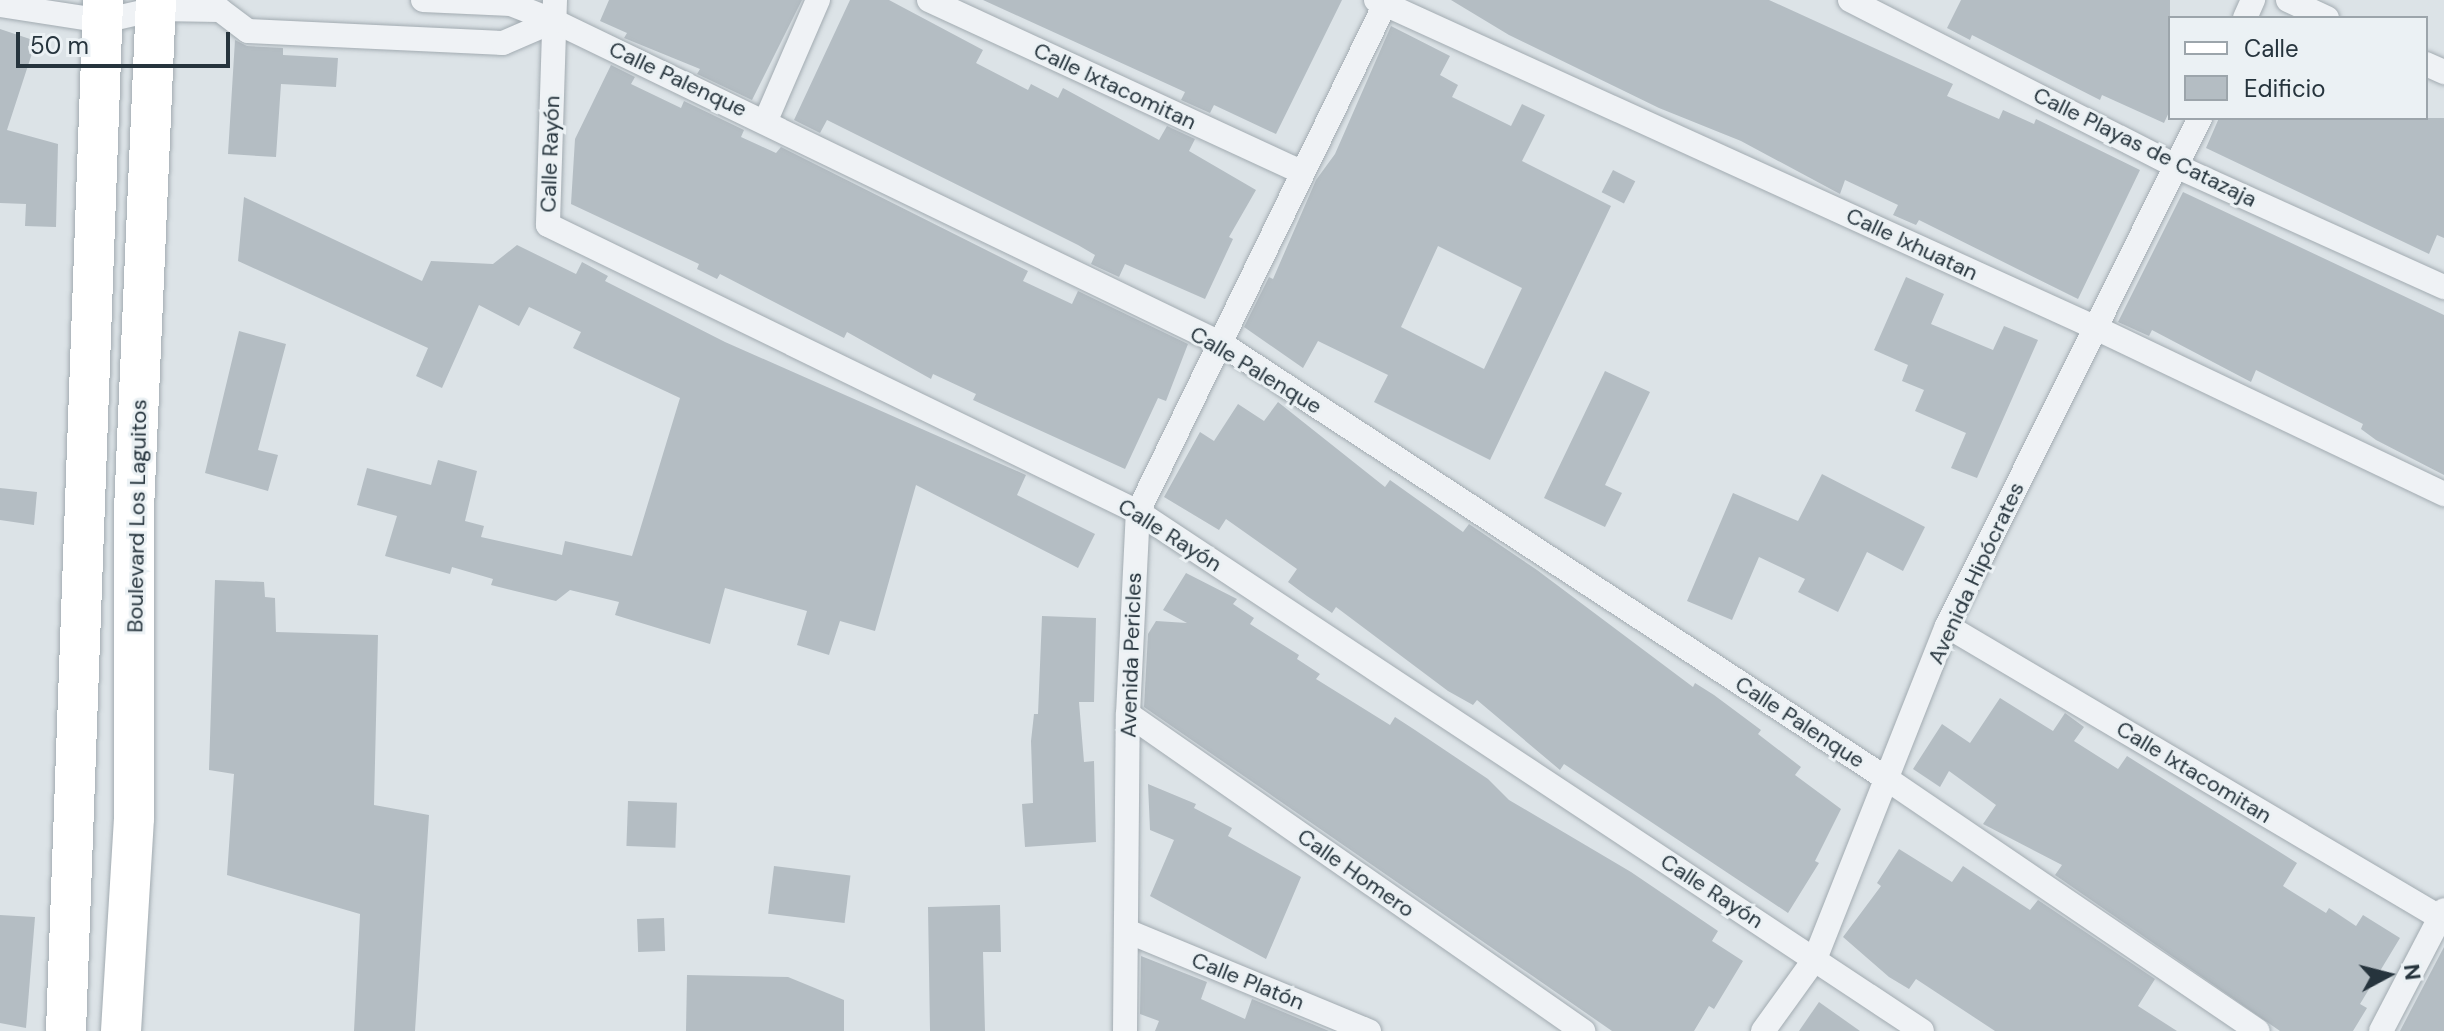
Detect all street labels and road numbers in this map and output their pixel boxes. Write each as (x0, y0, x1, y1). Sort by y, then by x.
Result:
street label: Calle Palenque (605, 36, 751, 122)
street label: Calle Ixtacomitan (1030, 37, 1200, 135)
street label: Calle Playas de Catazaja (2029, 81, 2261, 213)
street label: Calle Rayón (535, 95, 565, 213)
street label: Calle Ixhuatan (1842, 202, 1982, 286)
street label: Calle Palenque (1185, 320, 1327, 420)
street label: Boulevard Los Laguitos (122, 399, 152, 633)
street label: Avenida Hipócrates (1922, 478, 2030, 668)
street label: Calle Rayón (1113, 493, 1227, 577)
street label: Avenida Pericles (1115, 572, 1147, 738)
street label: Calle Palenque (1730, 670, 1870, 774)
street label: Calle Ixtacomitan (2112, 715, 2276, 829)
street label: Calle Homero (1292, 823, 1420, 923)
street label: Calle Rayón (1656, 848, 1768, 934)
street label: Calle Platón (1188, 946, 1308, 1016)

